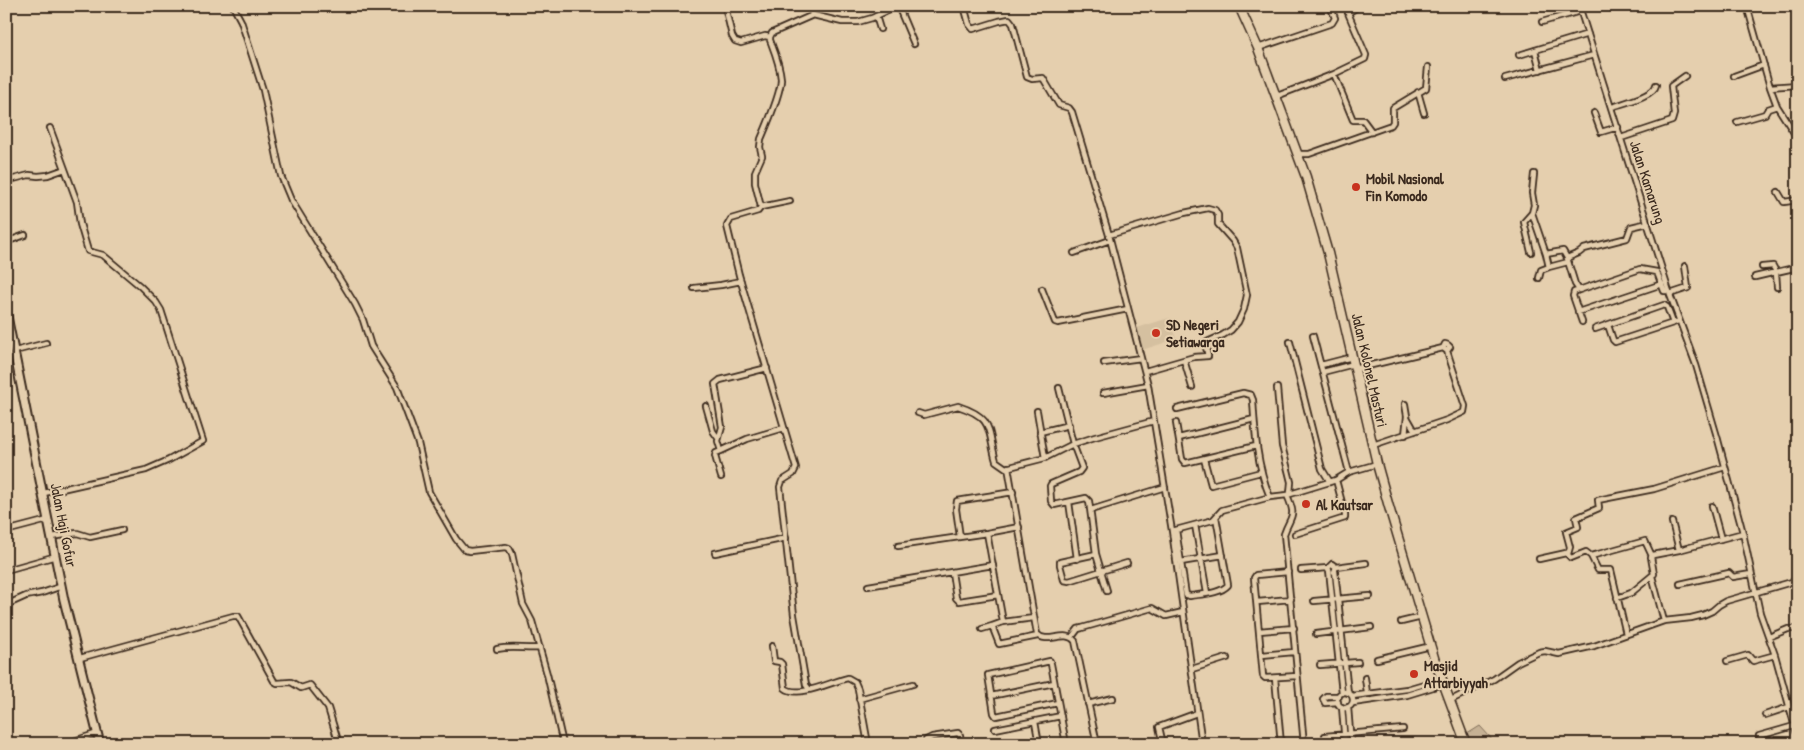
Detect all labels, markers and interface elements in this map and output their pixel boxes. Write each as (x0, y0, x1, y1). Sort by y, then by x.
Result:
street label: Jalan Kamarung (1625, 138, 1671, 227)
place label: Mobil Nasional Fin Komodo (1365, 168, 1445, 206)
marker: Mobil Nasional Fin Komodo (1350, 181, 1362, 193)
street label: Jalan Kolonel Masturi (1347, 311, 1393, 429)
place label: SD Negeri Setiawarga (1166, 314, 1225, 353)
marker: SD Negeri Setiawarga (1150, 327, 1162, 339)
street label: Jalan Haji Gofur (46, 481, 82, 569)
place label: Al Kautsar (1316, 494, 1373, 515)
marker: Al Kautsar (1300, 498, 1312, 510)
place label: Masjid Attarbiyyah (1424, 655, 1488, 694)
marker: Masjid Attarbiyyah (1408, 668, 1420, 680)

